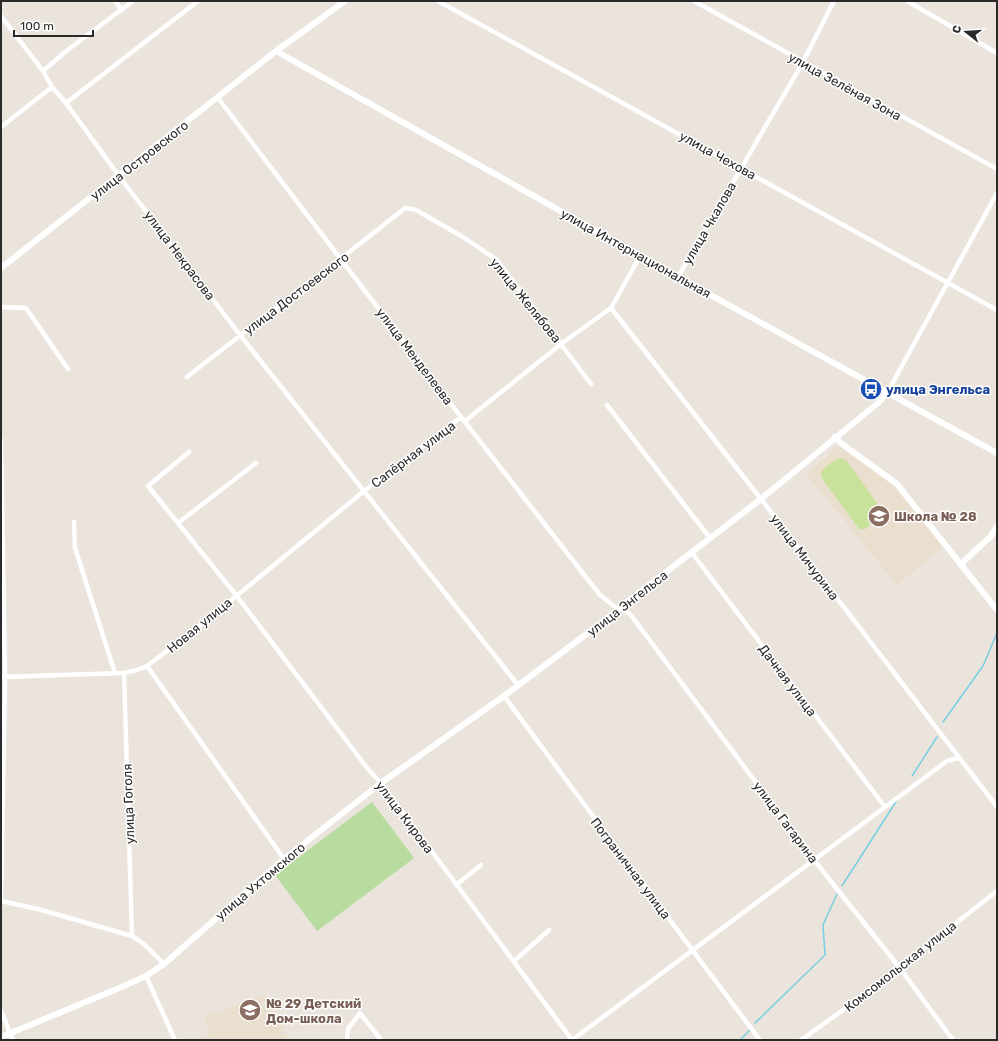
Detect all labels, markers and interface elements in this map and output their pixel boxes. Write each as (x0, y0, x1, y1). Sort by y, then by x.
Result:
scale bar (14, 12, 93, 38)
north arrow (946, 12, 986, 52)
text: 100 m (20, 19, 54, 33)
text: С (950, 23, 964, 35)
street label: улица Зелёная Зона (786, 49, 904, 124)
street label: улица Островского (87, 118, 191, 203)
street label: улица Чехова (677, 128, 759, 183)
street label: улица Чкалова (680, 179, 739, 267)
street label: улица Интернациональная (558, 206, 714, 301)
street label: улица Некрасова (141, 208, 218, 303)
street label: улица Достоевского (241, 249, 352, 338)
street label: улица Желябова (487, 255, 564, 346)
street label: улица Менделеева (373, 305, 456, 408)
bus stop icon: улица Энгельса (858, 376, 884, 402)
place label: улица Энгельса (886, 382, 990, 397)
street label: Сапёрная улица (368, 418, 458, 491)
school or university icon: Школа № 28 (866, 503, 892, 529)
place label: Школа № 28 (894, 509, 977, 524)
street label: улица Мичурина (767, 511, 842, 603)
street label: улица Энгельса (584, 567, 671, 639)
street label: Новая улица (164, 595, 235, 656)
street label: Дачная улица (756, 641, 820, 719)
street label: улица Гоголя (120, 763, 137, 845)
street label: улица Кирова (373, 778, 437, 856)
street label: улица Гагарина (750, 779, 821, 866)
street label: Пограничная улица (588, 815, 674, 922)
street label: улица Ухтомского (212, 840, 308, 923)
street label: Комсомольская улица (841, 918, 959, 1015)
place label: № 29 Детский Дом-школа (266, 996, 361, 1026)
school or university icon: № 29 Детский Дом-школа (237, 997, 263, 1023)

